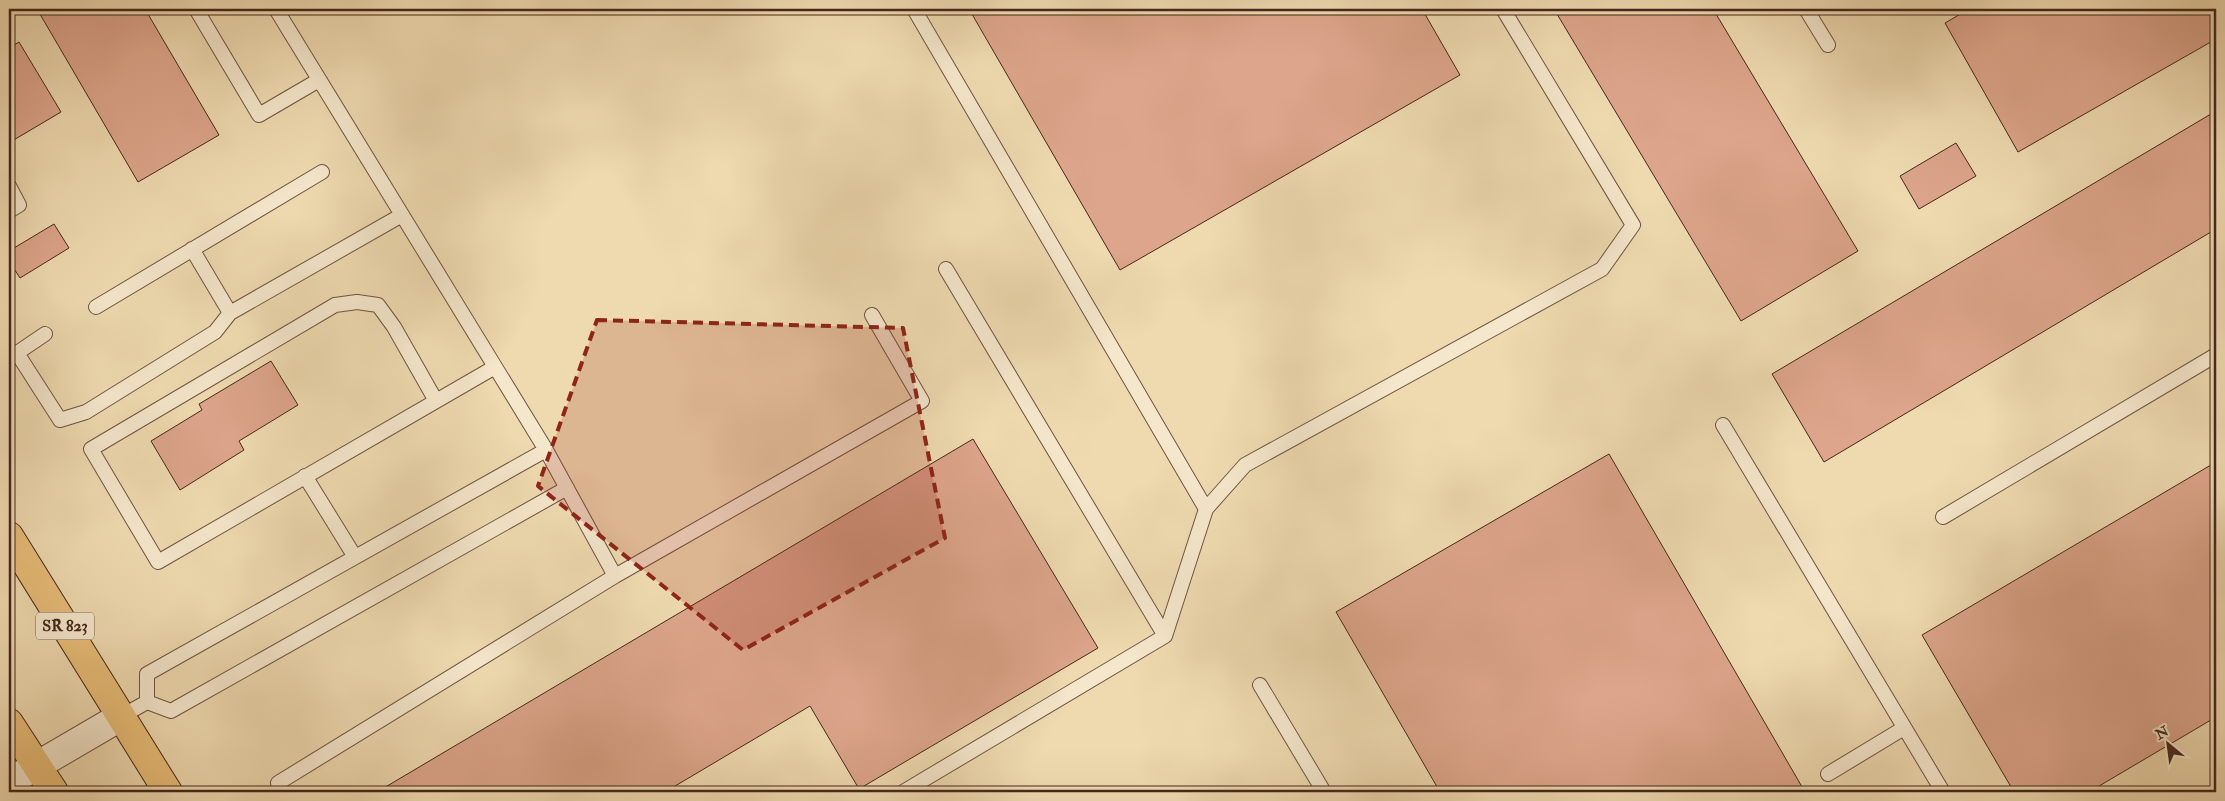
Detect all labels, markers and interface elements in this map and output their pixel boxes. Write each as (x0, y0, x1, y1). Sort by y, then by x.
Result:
road number: SR 823 (36, 612, 94, 640)
north arrow (2142, 718, 2192, 768)
text: N (2151, 722, 2172, 744)

